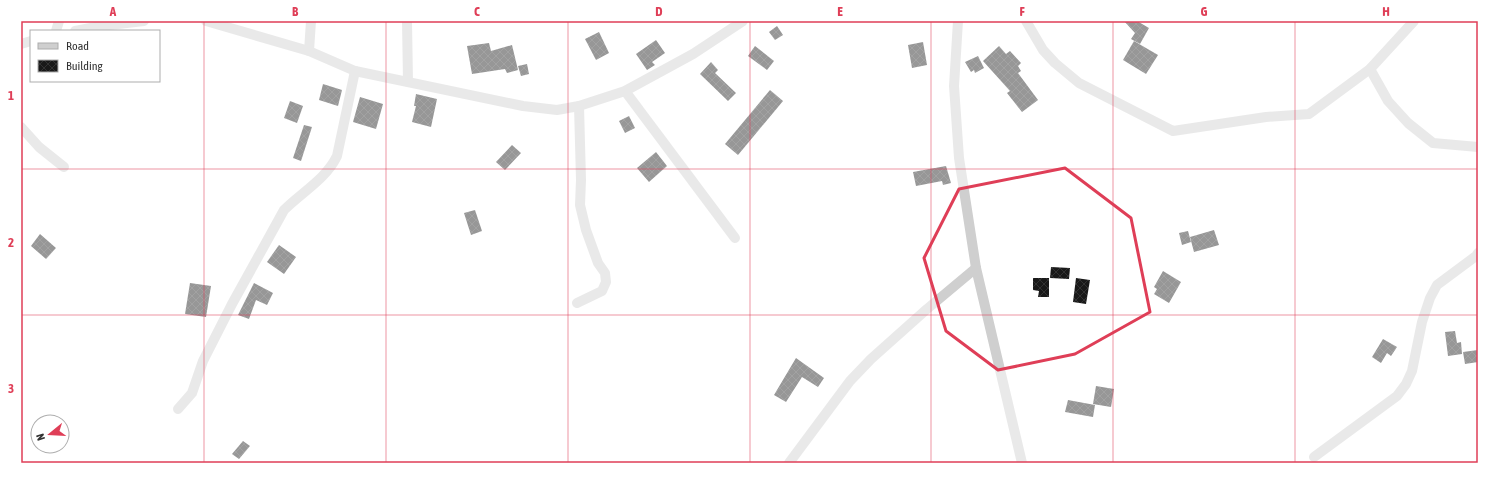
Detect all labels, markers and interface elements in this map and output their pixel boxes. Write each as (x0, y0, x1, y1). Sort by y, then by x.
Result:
text: A (109, 4, 117, 19)
text: B (292, 4, 299, 19)
text: C (474, 4, 480, 19)
text: D (655, 4, 663, 19)
text: E (837, 4, 843, 19)
text: F (1019, 4, 1025, 19)
text: G (1201, 4, 1208, 19)
text: H (1382, 4, 1390, 19)
legend (30, 30, 160, 82)
text: Road (66, 39, 89, 53)
text: Building (66, 59, 104, 73)
text: 1 (8, 88, 14, 103)
text: 2 (8, 235, 14, 250)
text: 3 (8, 381, 14, 396)
north arrow (30, 414, 70, 454)
text: N (34, 432, 47, 442)

